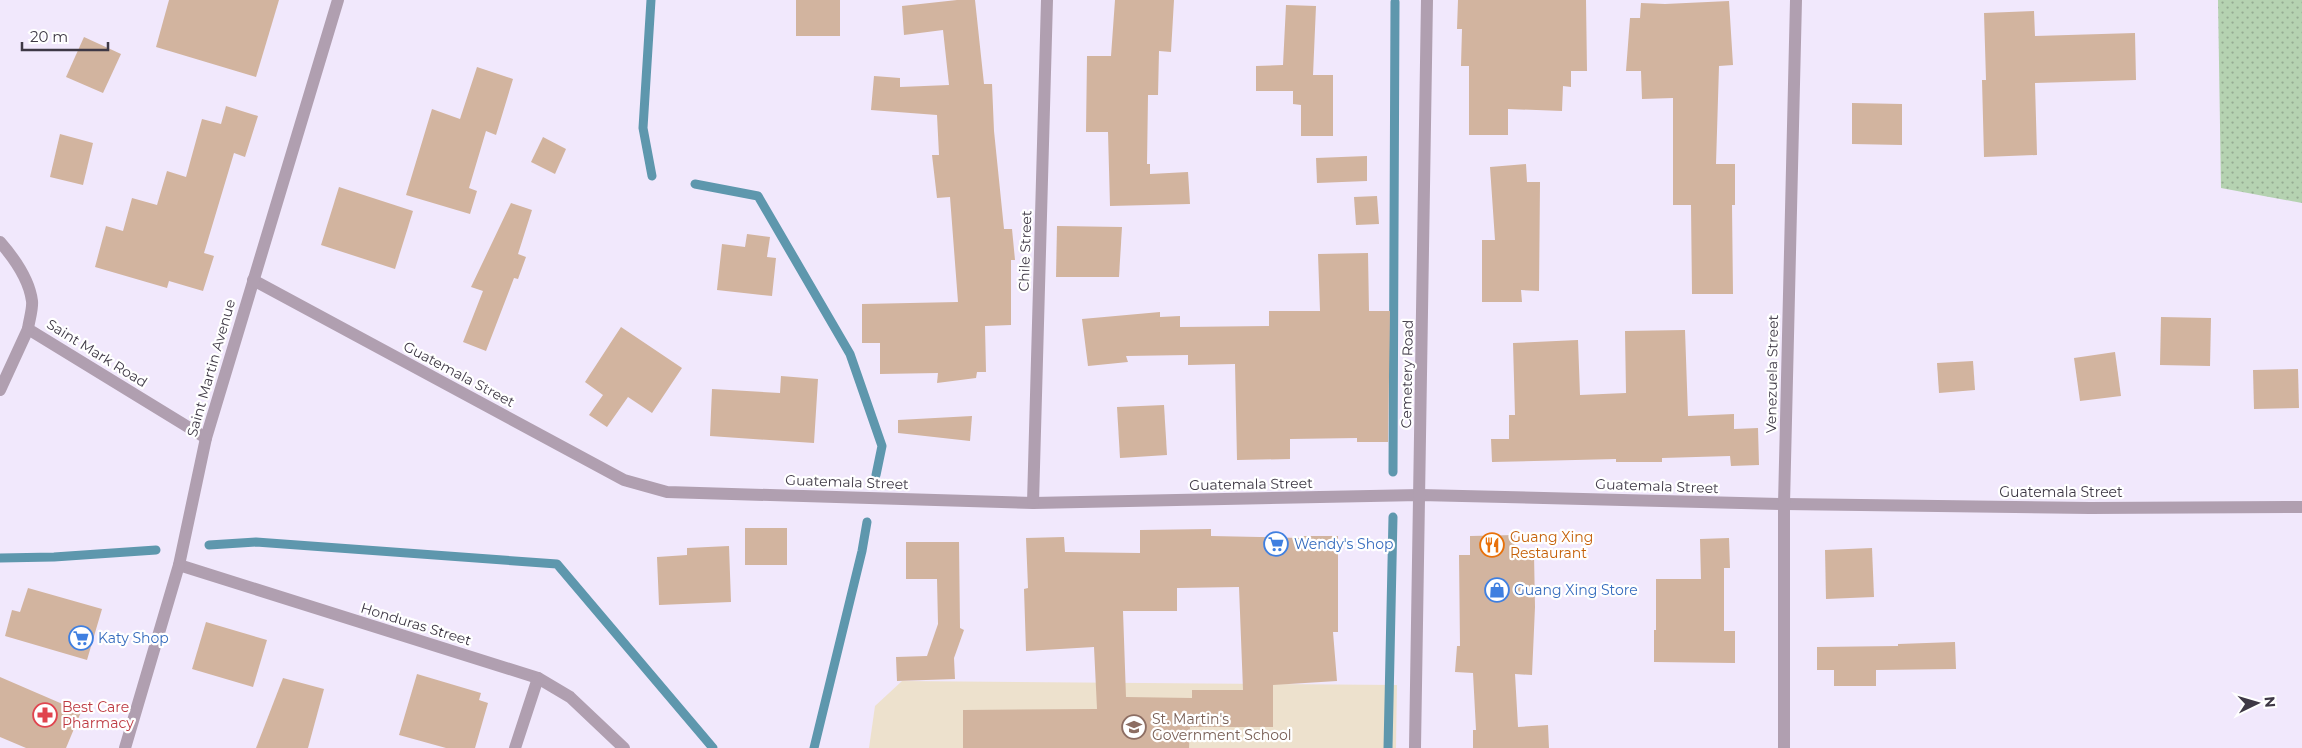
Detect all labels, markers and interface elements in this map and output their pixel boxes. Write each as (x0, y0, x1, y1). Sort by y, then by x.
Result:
scale bar (22, 20, 109, 52)
text: 20 m (30, 27, 68, 46)
street label: Chile Street (1015, 210, 1035, 292)
street label: Saint Martin Avenue (183, 297, 239, 439)
street label: Venezuela Street (1762, 314, 1782, 433)
street label: Saint Mark Road (43, 315, 151, 391)
street label: Cemetery Road (1397, 320, 1417, 428)
street label: Guatemala Street (400, 337, 518, 411)
street label: Guatemala Street (785, 471, 909, 493)
street label: Guatemala Street (1189, 474, 1313, 494)
street label: Guatemala Street (1595, 475, 1719, 497)
street label: Guatemala Street (1999, 483, 2123, 501)
place label: Guang Xing Restaurant (1510, 528, 1593, 562)
supermarket icon: Wendy's Shop (1263, 531, 1289, 557)
restaurant icon: Guang Xing Restaurant (1479, 532, 1505, 558)
place label: Wendy's Shop (1294, 535, 1393, 553)
shop icon: Guang Xing Store (1484, 577, 1510, 603)
place label: Guang Xing Store (1514, 581, 1638, 599)
street label: Honduras Street (359, 599, 474, 649)
supermarket icon: Katy Shop (68, 625, 94, 651)
place label: Katy Shop (98, 629, 169, 647)
north arrow (2232, 678, 2282, 728)
text: N (2260, 695, 2279, 708)
place label: Best Care Pharmacy (62, 698, 134, 732)
pharmacy icon: Best Care Pharmacy (32, 702, 58, 728)
place label: St. Martin's Government School (1152, 710, 1292, 744)
school or university icon: St. Martin's Government School (1121, 714, 1147, 740)

